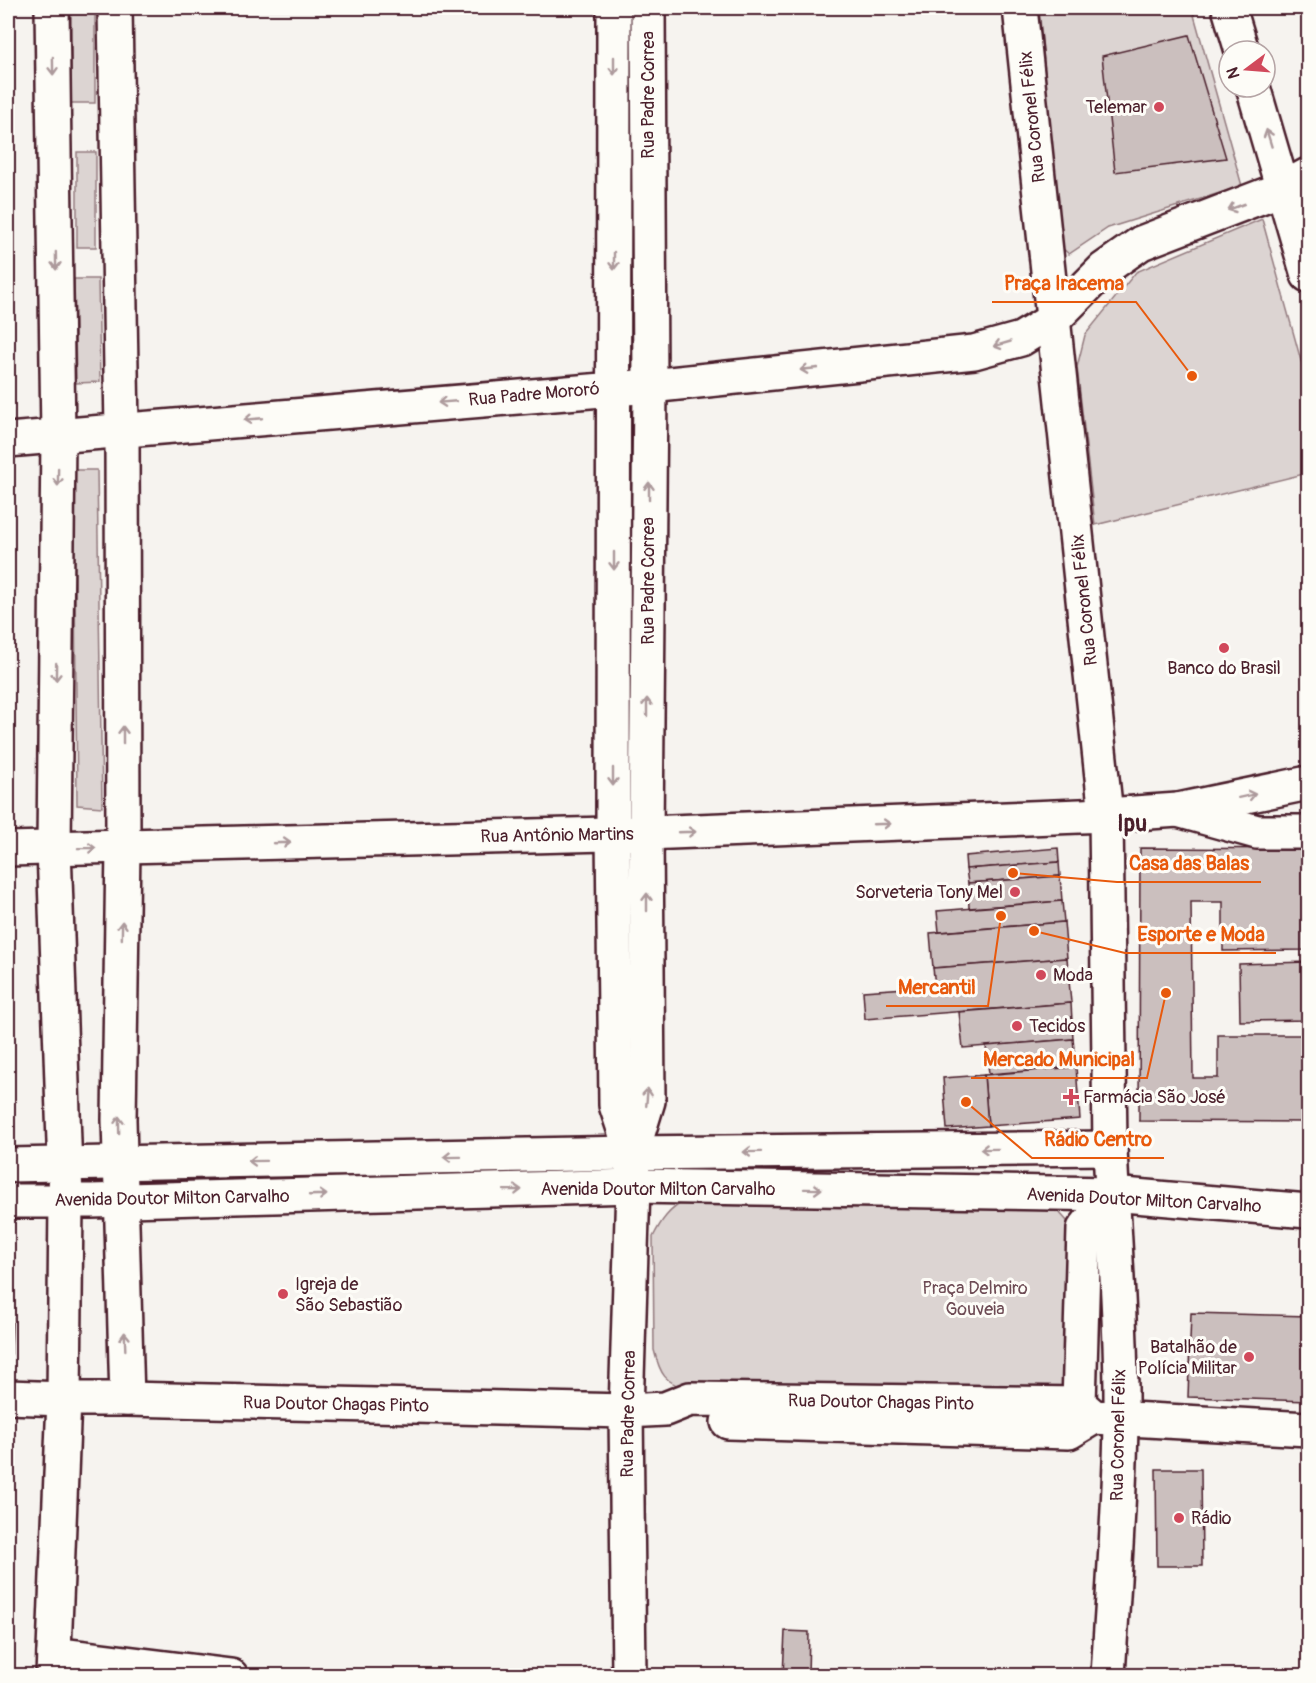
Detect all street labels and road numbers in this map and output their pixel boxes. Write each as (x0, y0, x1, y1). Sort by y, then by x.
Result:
street label: Rua Padre Correa (637, 31, 660, 159)
street label: Rua Coronel Félix (1014, 50, 1051, 184)
street label: Rua Padre Mororó (467, 377, 601, 412)
street label: Rua Padre Correa (637, 517, 660, 645)
street label: Rua Coronel Félix (1066, 533, 1103, 667)
street label: Rua Antônio Martins (480, 823, 634, 848)
street label: Avenida Doutor Milton Carvalho (540, 1178, 776, 1201)
street label: Avenida Doutor Milton Carvalho (1026, 1183, 1262, 1218)
street label: Avenida Doutor Milton Carvalho (54, 1185, 290, 1212)
street label: Rua Padre Correa (616, 1350, 641, 1478)
street label: Rua Coronel Félix (1106, 1369, 1131, 1501)
street label: Rua Doutor Chagas Pinto (788, 1389, 975, 1416)
street label: Rua Doutor Chagas Pinto (243, 1391, 430, 1418)

